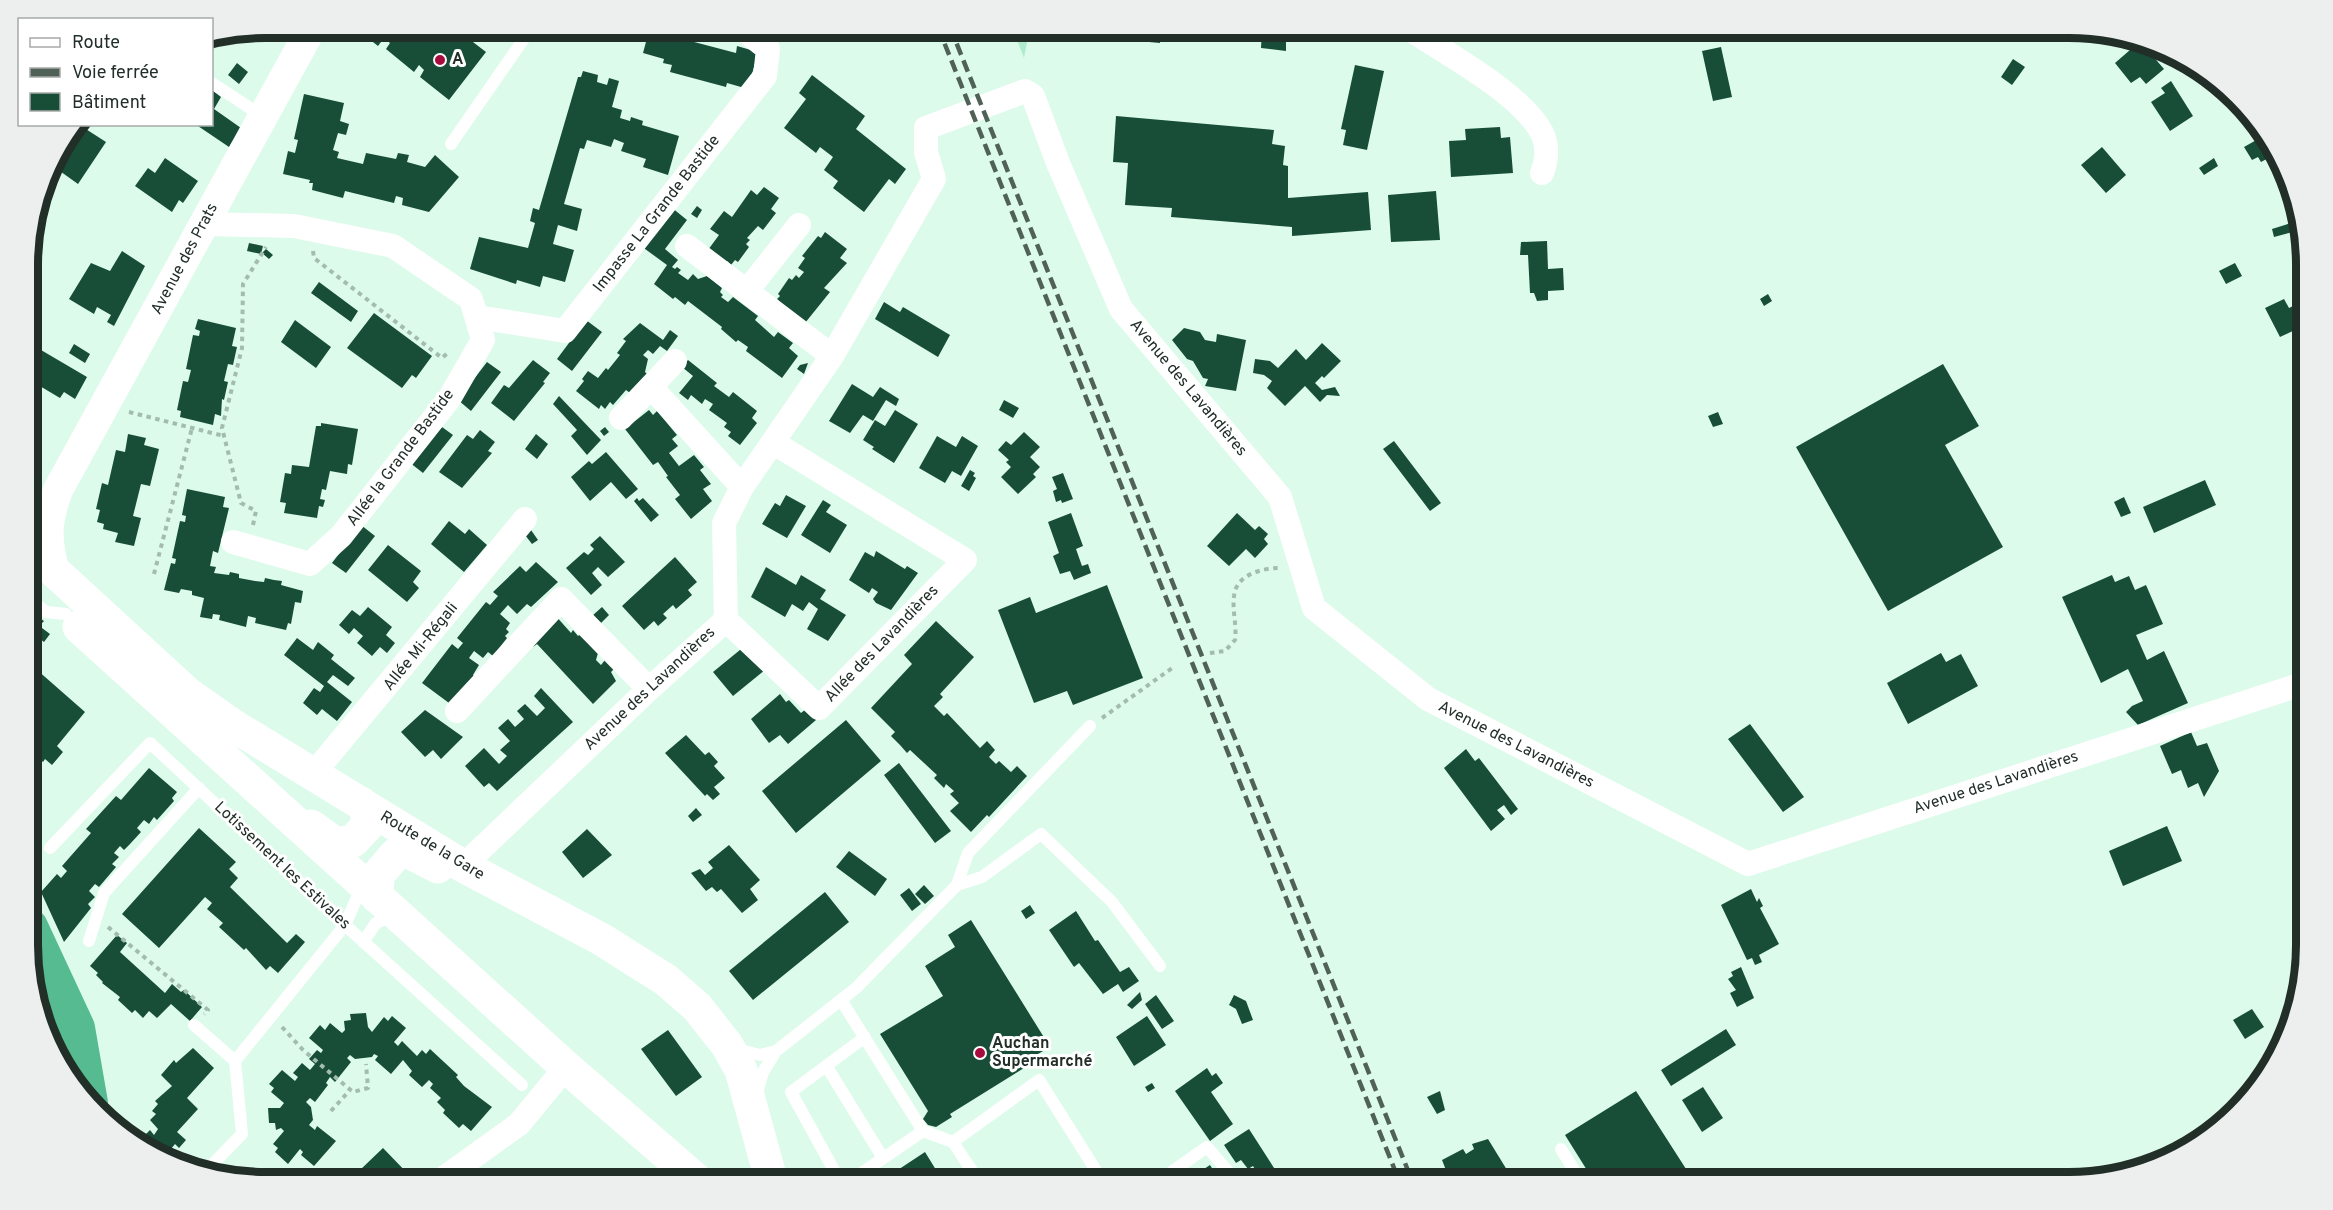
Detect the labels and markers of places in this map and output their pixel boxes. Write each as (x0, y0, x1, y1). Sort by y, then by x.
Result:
place label: A (452, 50, 463, 70)
marker: A (433, 53, 447, 67)
place label: Auchan Supermarché (992, 1034, 1093, 1072)
marker: Auchan Supermarché (973, 1046, 987, 1060)

